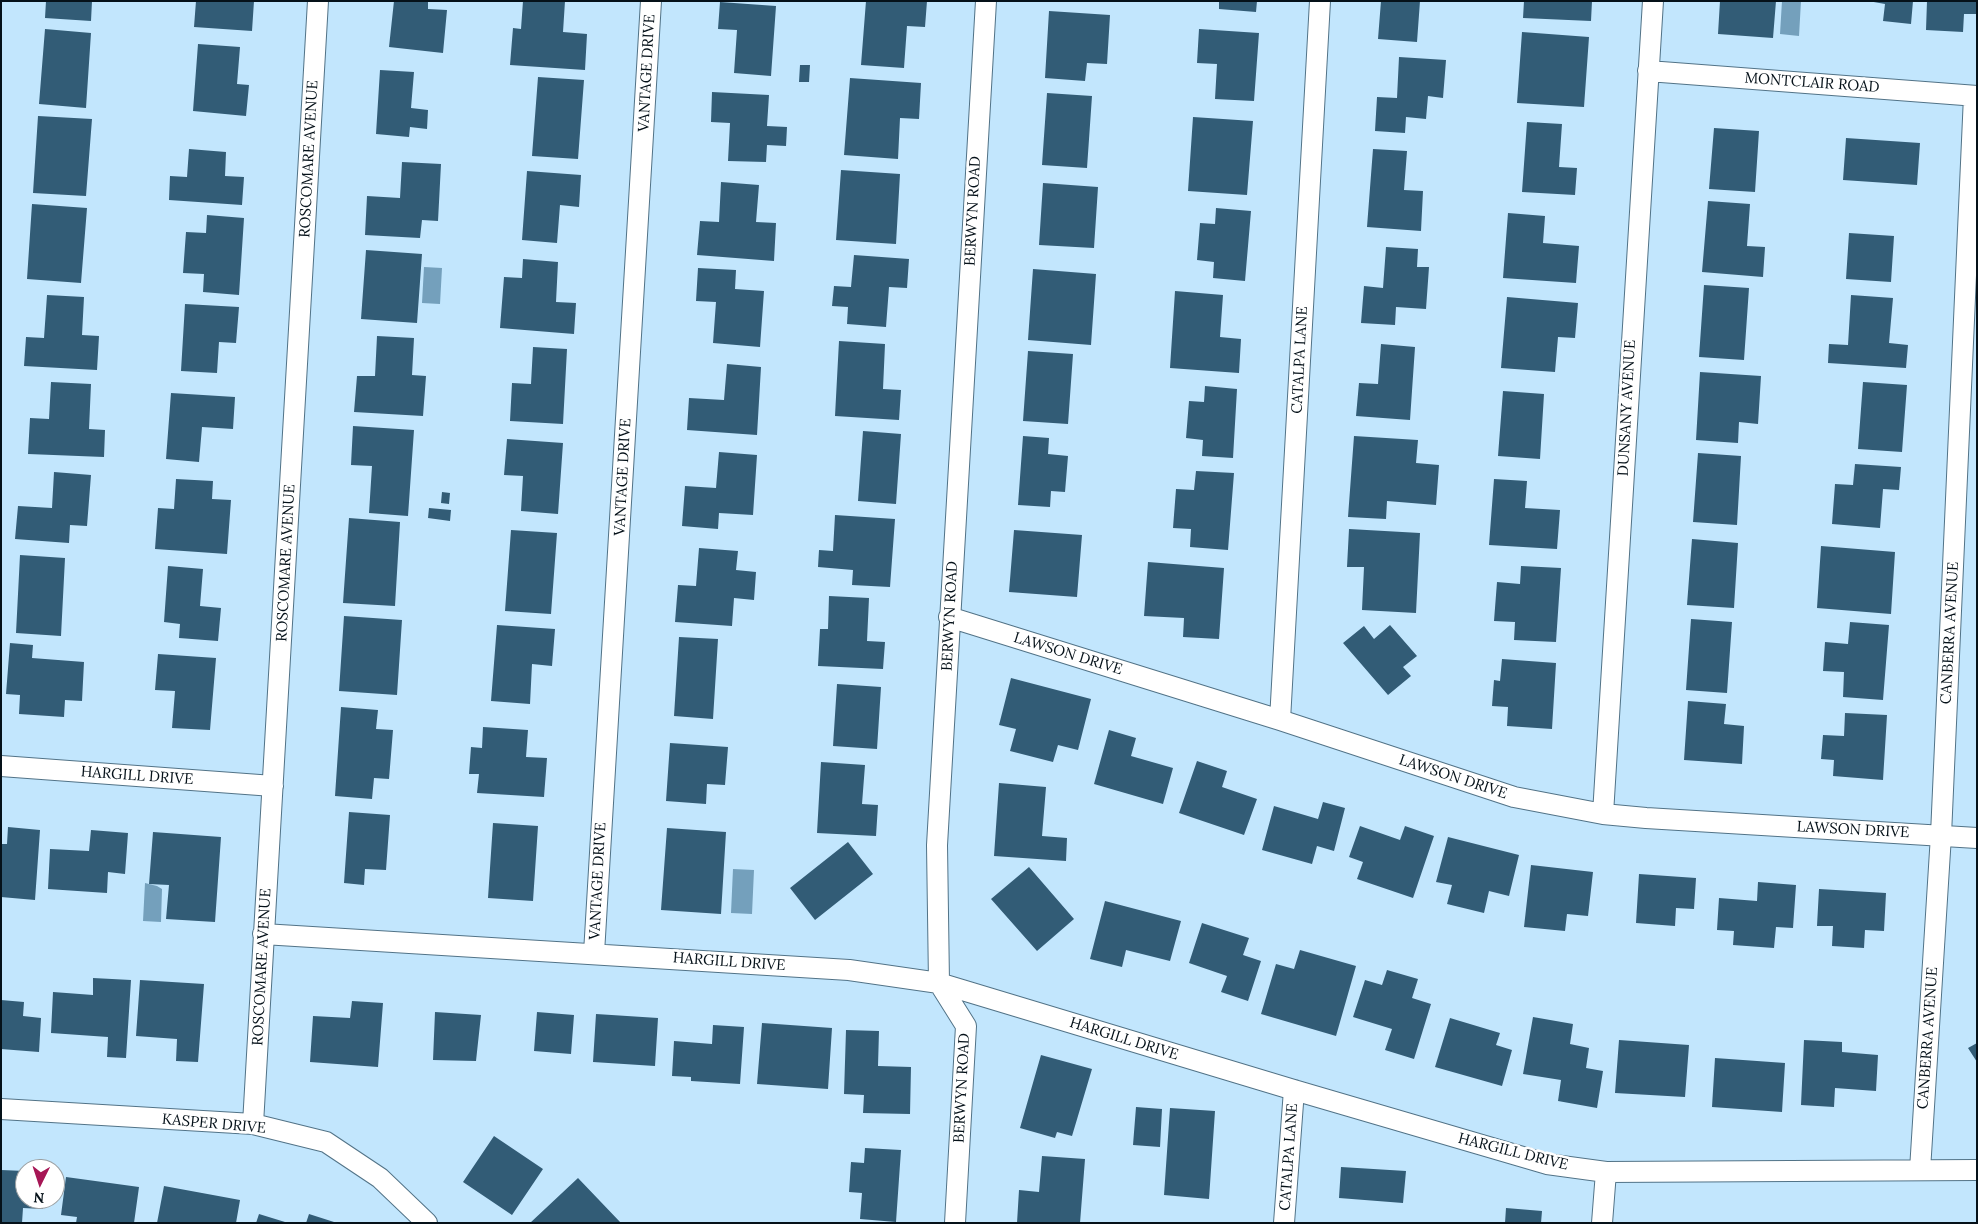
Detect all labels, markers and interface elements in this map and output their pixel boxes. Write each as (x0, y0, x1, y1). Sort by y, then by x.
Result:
street label: VANTAGE DRIVE (635, 14, 659, 132)
street label: MONTCLAIR ROAD (1744, 69, 1880, 97)
street label: ROSCOMARE AVENUE (296, 80, 322, 238)
street label: BERWYN ROAD (961, 156, 985, 266)
street label: CATALPA LANE (1288, 306, 1312, 414)
street label: DUNSANY AVENUE (1614, 339, 1640, 477)
street label: VANTAGE DRIVE (611, 418, 635, 536)
street label: ROSCOMARE AVENUE (273, 484, 299, 642)
street label: BERWYN ROAD (938, 561, 962, 671)
street label: CANBERRA AVENUE (1937, 561, 1963, 705)
street label: LAWSON DRIVE (1011, 629, 1125, 679)
street label: LAWSON DRIVE (1397, 751, 1509, 803)
street label: HARGILL DRIVE (80, 763, 194, 789)
street label: LAWSON DRIVE (1796, 818, 1910, 842)
street label: VANTAGE DRIVE (586, 822, 610, 940)
street label: ROSCOMARE AVENUE (249, 888, 275, 1046)
street label: HARGILL DRIVE (672, 949, 786, 975)
street label: CANBERRA AVENUE (1914, 966, 1942, 1110)
street label: HARGILL DRIVE (1067, 1014, 1181, 1064)
street label: BERWYN ROAD (950, 1033, 974, 1143)
street label: CATALPA LANE (1276, 1103, 1302, 1211)
street label: KASPER DRIVE (161, 1110, 267, 1138)
street label: HARGILL DRIVE (1456, 1130, 1570, 1174)
north arrow (15, 1159, 65, 1209)
text: N (33, 1189, 45, 1207)

